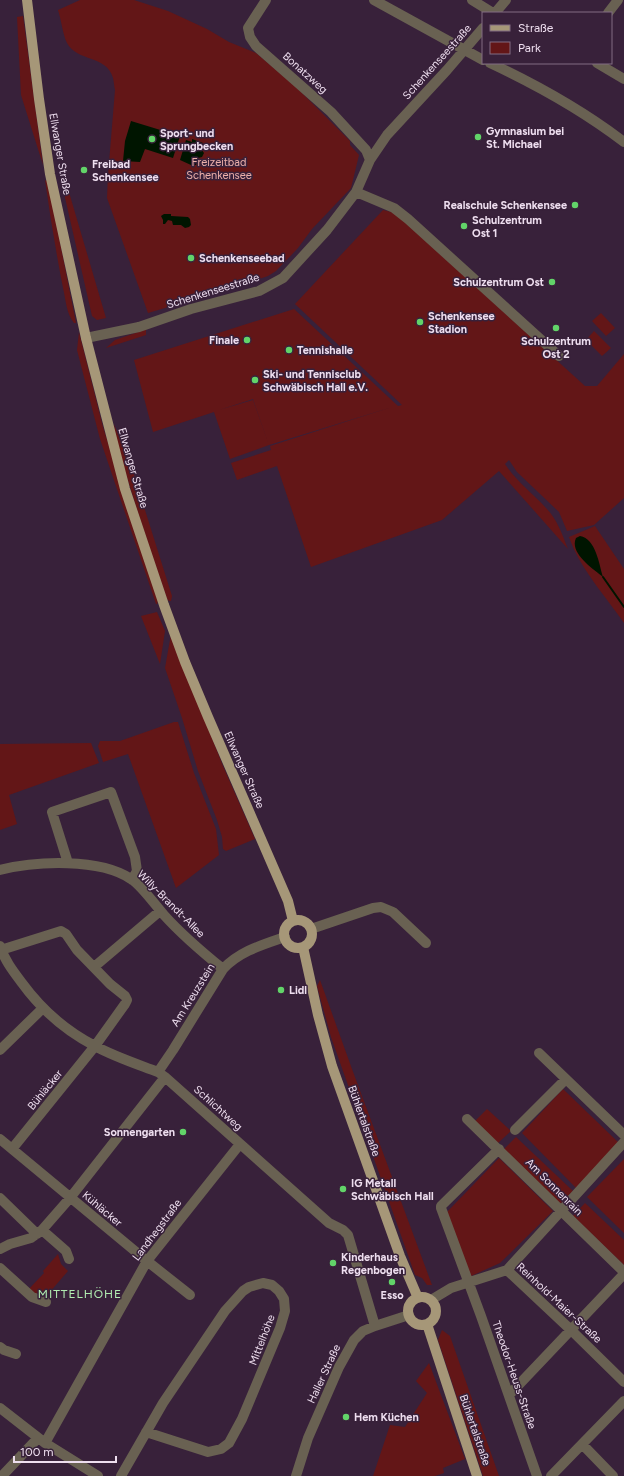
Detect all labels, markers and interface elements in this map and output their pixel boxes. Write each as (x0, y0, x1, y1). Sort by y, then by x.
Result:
legend (482, 12, 612, 64)
text: Straße (518, 21, 554, 35)
street label: Schenkenseestraße (400, 22, 474, 102)
text: Park (518, 41, 541, 55)
street label: Bonatzweg (280, 50, 330, 96)
street label: Ellwanger Straße (46, 112, 74, 196)
place label: Gymnasium bei St. Michael (486, 125, 564, 151)
place label: Sport- und Sprungbecken (160, 127, 233, 153)
marker: Gymnasium bei St. Michael (473, 132, 483, 142)
marker: Sport- und Sprungbecken (147, 134, 157, 144)
park label: Freizeitbad Schenkensee (186, 156, 252, 182)
place label: Freibad Schenkensee (92, 158, 159, 184)
marker: Freibad Schenkensee (79, 165, 89, 175)
place label: Realschule Schenkensee (444, 199, 567, 212)
marker: Realschule Schenkensee (570, 200, 580, 210)
place label: Schulzentrum Ost 1 (472, 214, 542, 240)
marker: Schulzentrum Ost 1 (459, 221, 469, 231)
place label: Schenkenseebad (199, 252, 285, 265)
marker: Schenkenseebad (186, 253, 196, 263)
street label: Schenkenseestraße (165, 271, 261, 311)
place label: Schulzentrum Ost (453, 276, 545, 289)
marker: Schulzentrum Ost (547, 277, 557, 287)
place label: Schenkensee Stadion (428, 310, 495, 336)
marker: Schenkensee Stadion (415, 317, 425, 327)
marker: Schulzentrum Ost 2 (551, 323, 561, 333)
place label: Finale (209, 334, 239, 347)
marker: Finale (242, 335, 252, 345)
place label: Schulzentrum Ost 2 (521, 335, 591, 361)
place label: Tennishalle (297, 344, 353, 357)
marker: Tennishalle (284, 345, 294, 355)
place label: Ski- und Tennisclub Schwäbisch Hall e.V. (263, 368, 368, 394)
marker: Ski- und Tennisclub Schwäbisch Hall e.V. (250, 375, 260, 385)
street label: Ellwanger Straße (115, 426, 151, 510)
street label: Ellwanger Straße (221, 729, 267, 811)
street label: Willy-Brandt-Allee (135, 868, 207, 940)
street label: Am Kreuzstein (169, 961, 217, 1029)
place label: Lidl (289, 984, 307, 997)
marker: Lidl (276, 985, 286, 995)
street label: Bühläcker (25, 1067, 65, 1113)
street label: Schlichtweg (191, 1083, 245, 1133)
street label: Bühlertalstraße (345, 1084, 383, 1158)
place label: Sonnengarten (104, 1126, 175, 1139)
marker: Sonnengarten (178, 1127, 188, 1137)
street label: Am Sonnenrain (523, 1156, 585, 1218)
place label: IG Metall Schwäbisch Hall (351, 1177, 434, 1203)
marker: IG Metall Schwäbisch Hall (338, 1184, 348, 1194)
street label: Kühläcker (79, 1189, 125, 1230)
street label: Landhegstraße (130, 1197, 184, 1263)
place label: Kinderhaus Regenbogen (341, 1251, 405, 1277)
marker: Kinderhaus Regenbogen (328, 1258, 338, 1268)
street label: Reinhold-Maier-Straße (514, 1260, 604, 1346)
marker: Esso (387, 1277, 397, 1287)
district label: MITTELHÖHE (38, 1287, 122, 1301)
place label: Esso (380, 1289, 404, 1302)
street label: Mittelhöhe (246, 1313, 278, 1367)
street label: Theodor-Heuss-Straße (489, 1319, 539, 1431)
street label: Haller Straße (305, 1342, 343, 1406)
street label: Bühlertalstraße (457, 1393, 493, 1467)
place label: Hem Küchen (354, 1411, 419, 1424)
marker: Hem Küchen (341, 1412, 351, 1422)
scale bar (14, 1438, 116, 1464)
text: 100 m (20, 1445, 54, 1459)

